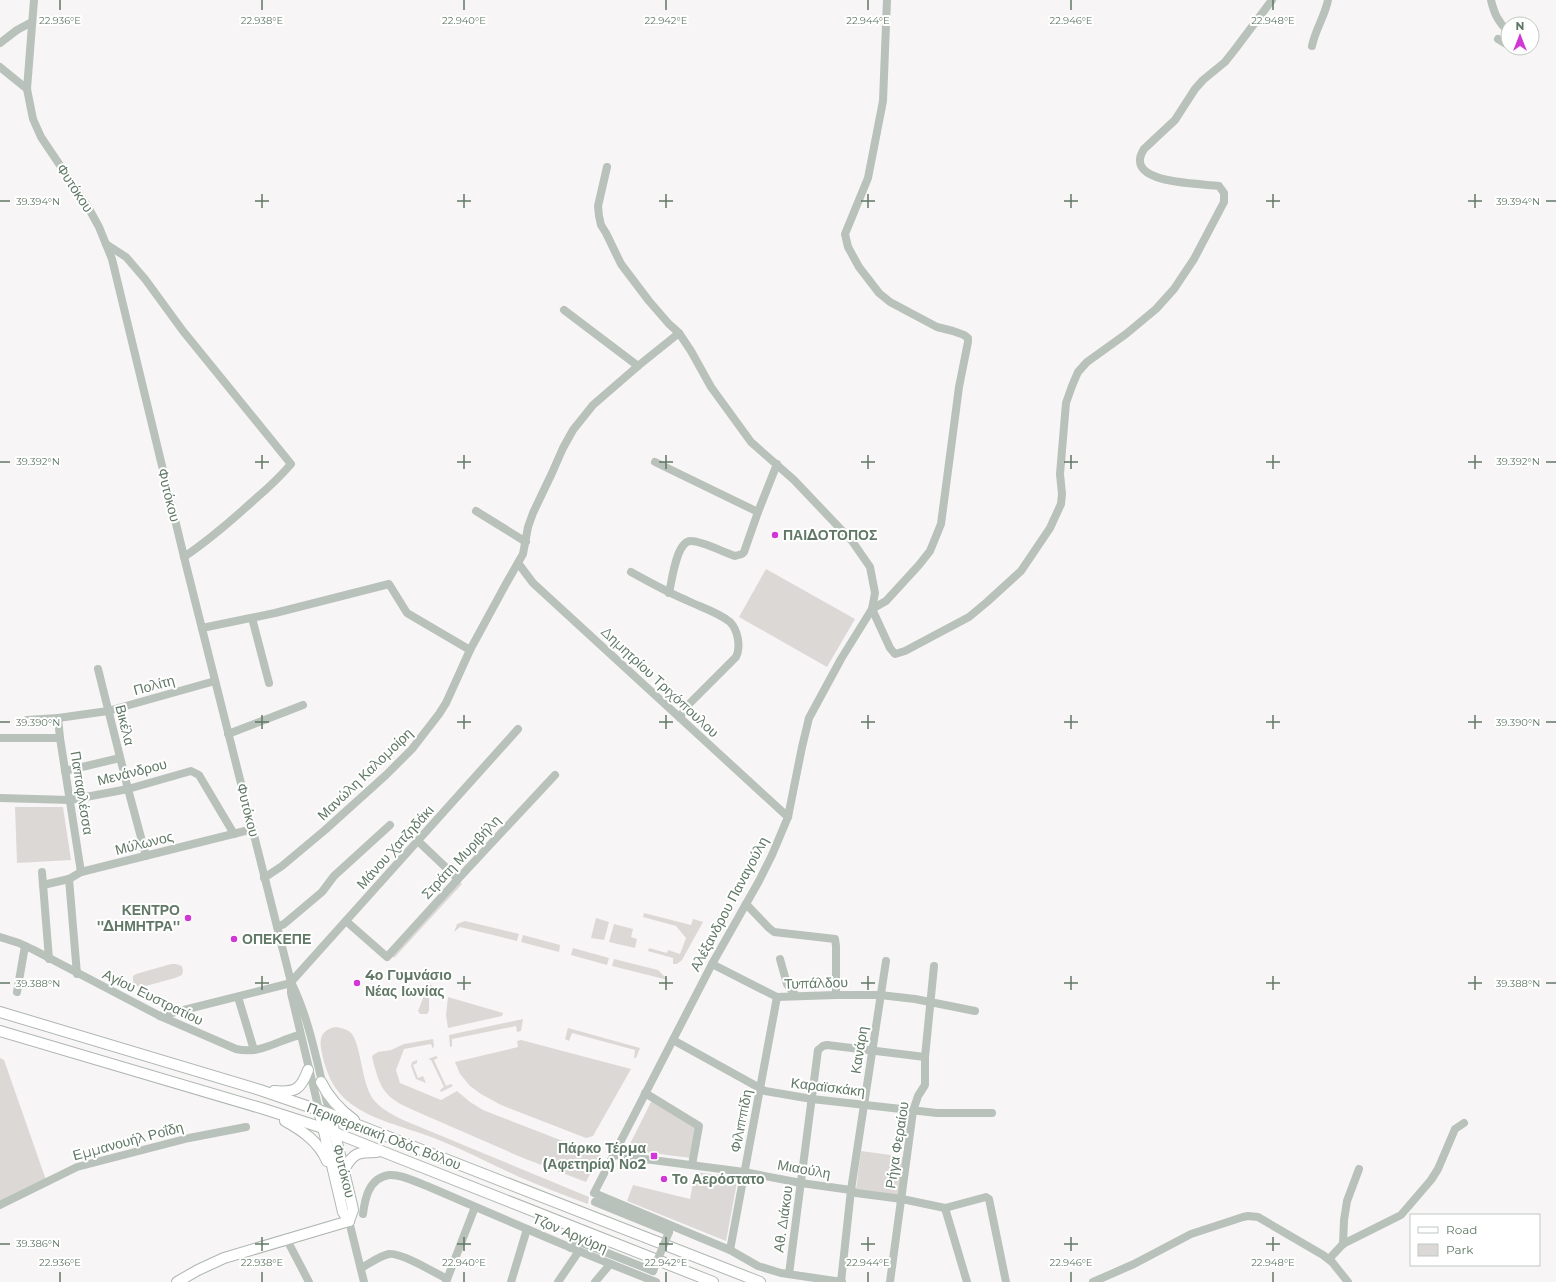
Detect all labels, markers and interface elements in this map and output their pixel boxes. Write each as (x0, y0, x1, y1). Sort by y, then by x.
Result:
text: 22.936°E (39, 14, 81, 27)
text: 22.938°E (241, 14, 284, 27)
text: 22.940°E (442, 14, 486, 27)
text: 22.942°E (645, 14, 688, 27)
text: 22.944°E (846, 14, 890, 27)
text: 22.946°E (1049, 14, 1093, 27)
text: 22.948°E (1251, 14, 1295, 27)
north arrow (1500, 16, 1540, 56)
text: N (1516, 19, 1524, 33)
street label: Φυτόκου (53, 160, 97, 216)
text: 39.394°N (16, 195, 60, 208)
text: 39.394°N (1496, 195, 1540, 208)
text: 39.392°N (16, 455, 60, 468)
text: 39.392°N (1496, 455, 1540, 468)
street label: Φυτόκου (154, 466, 184, 524)
place label: ΠΑΙΔΟΤΟΠΟΣ (783, 526, 877, 544)
marker: ΠΑΙΔΟΤΟΠΟΣ (770, 530, 780, 540)
street label: Δημητρίου Τριχόπουλου (597, 623, 723, 741)
street label: Πολίτη (131, 671, 177, 699)
street label: Βικέλα (111, 703, 139, 747)
text: 39.390°N (16, 716, 60, 729)
text: 39.390°N (1496, 716, 1540, 729)
street label: Μανώλη Καλομοίρη (314, 724, 416, 824)
street label: Παπαφλέσσα (66, 750, 98, 836)
street label: Μενάνδρου (95, 755, 169, 789)
street label: Φυτόκου (233, 781, 263, 839)
street label: Μάνου Χατζηδάκι (353, 801, 437, 893)
street label: Στράτη Μυριβήλη (418, 811, 504, 903)
street label: Μύλωνος (113, 827, 175, 859)
street label: Αλέξανδρου Παναγούλη (686, 833, 772, 975)
place label: ΚΕΝΤΡΟ ''ΔΗΜΗΤΡΑ'' (97, 901, 180, 935)
marker: ΚΕΝΤΡΟ ''ΔΗΜΗΤΡΑ'' (183, 913, 193, 923)
place label: ΟΠΕΚΕΠΕ (242, 930, 311, 948)
marker: ΟΠΕΚΕΠΕ (229, 934, 239, 944)
street label: Αγίου Ευστρατίου (100, 965, 206, 1029)
place label: 4ο Γυμνάσιο Νέας Ιωνίας (365, 966, 452, 1000)
street label: Τυπάλδου (784, 973, 848, 993)
text: 39.388°N (16, 977, 60, 990)
text: 39.388°N (1496, 977, 1540, 990)
marker: 4ο Γυμνάσιο Νέας Ιωνίας (352, 978, 362, 988)
street label: Κανάρη (846, 1025, 872, 1075)
street label: Καραϊσκάκη (790, 1074, 866, 1100)
street label: Φιλιππίδη (726, 1088, 756, 1154)
street label: Περιφερειακή Οδός Βόλου (304, 1098, 464, 1174)
street label: Ρήγα Φεραίου (881, 1100, 913, 1190)
street label: Εμμανουήλ Ροΐδη (71, 1118, 185, 1164)
place label: Πάρκο Τέρμα (Αφετηρία) Νο2 (542, 1139, 646, 1173)
street label: Φυτόκου (329, 1142, 359, 1200)
marker: Πάρκο Τέρμα (Αφετηρία) Νο2 (649, 1151, 659, 1161)
street label: Μιαούλη (776, 1155, 832, 1183)
place label: Το Αερόστατο (672, 1170, 764, 1188)
marker: Το Αερόστατο (659, 1174, 669, 1184)
street label: Αθ. Διάκου (769, 1184, 797, 1254)
street label: Τζον Αργύρη (530, 1209, 610, 1257)
legend (1410, 1214, 1540, 1266)
text: Road (1446, 1222, 1477, 1237)
text: 39.386°N (16, 1237, 60, 1250)
text: Park (1446, 1242, 1474, 1257)
text: 22.936°E (39, 1256, 81, 1269)
text: 22.938°E (241, 1256, 284, 1269)
text: 22.940°E (442, 1256, 486, 1269)
text: 22.942°E (645, 1256, 688, 1269)
text: 22.944°E (846, 1256, 890, 1269)
text: 22.946°E (1049, 1256, 1093, 1269)
text: 22.948°E (1251, 1256, 1295, 1269)

